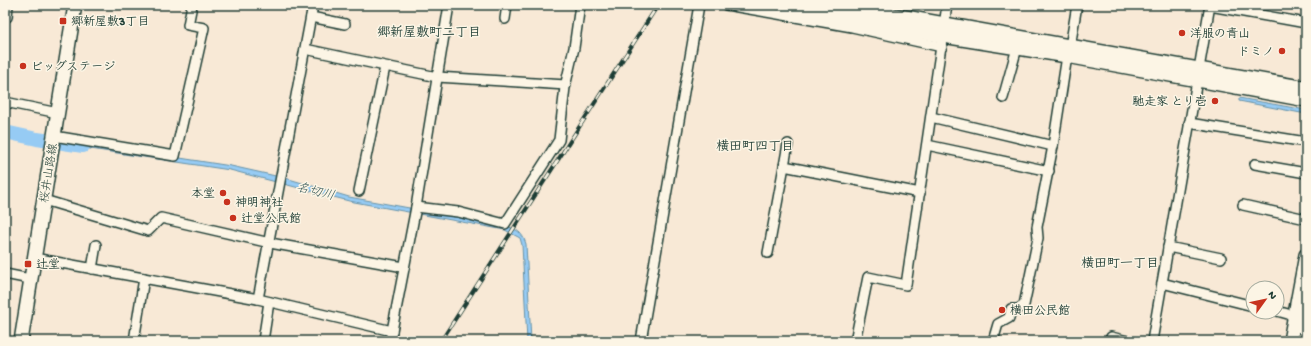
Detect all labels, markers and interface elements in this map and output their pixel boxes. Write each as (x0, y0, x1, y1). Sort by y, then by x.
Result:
place label: 郷新屋敷3丁目 (71, 15, 149, 30)
marker: 郷新屋敷3丁目 (58, 16, 68, 26)
district label: 郷新屋敷町二丁目 (377, 25, 481, 41)
place label: 洋服の青山 (1190, 27, 1250, 42)
marker: 洋服の青山 (1177, 28, 1187, 38)
place label: ドミノ (1238, 46, 1274, 60)
marker: ドミノ (1277, 46, 1287, 56)
place label: ビッグステージ (31, 60, 115, 75)
marker: ビッグステージ (18, 61, 28, 71)
place label: 馳走家 とり壱 (1132, 95, 1207, 110)
marker: 馳走家 とり壱 (1210, 96, 1220, 106)
district label: 横田町四丁目 (716, 139, 794, 155)
street label: 桜井山路線 (37, 142, 62, 204)
water label: 名切川 (295, 179, 336, 204)
place label: 本堂 (191, 187, 215, 202)
marker: 本堂 (218, 188, 228, 198)
place label: 神明神社 (235, 196, 283, 211)
marker: 神明神社 (222, 197, 232, 207)
place label: 辻堂公民館 (241, 212, 301, 227)
marker: 辻堂公民館 (228, 213, 238, 223)
district label: 横田町一丁目 (1081, 256, 1159, 272)
place label: 辻堂 (36, 258, 60, 273)
marker: 辻堂 (23, 259, 33, 269)
north arrow (1245, 280, 1285, 320)
text: N (1265, 289, 1279, 302)
place label: 横田公民館 (1010, 304, 1070, 319)
marker: 横田公民館 (997, 305, 1007, 315)

